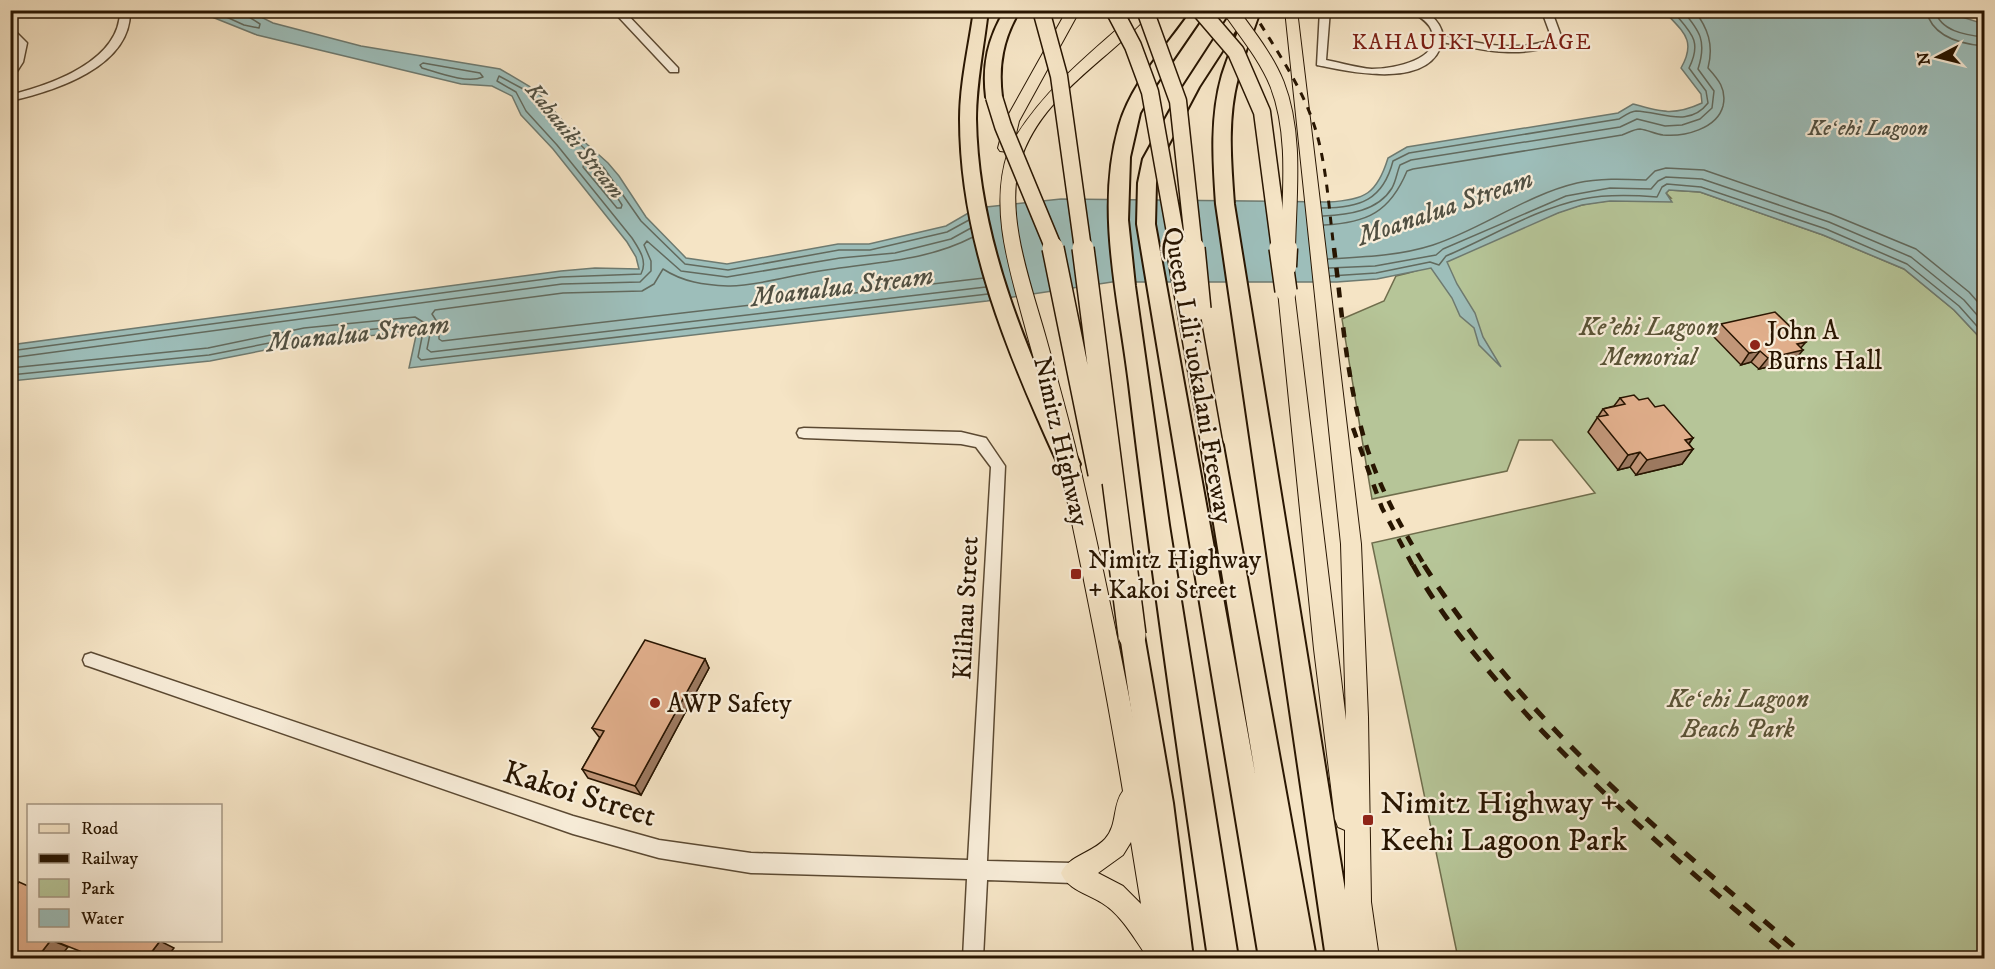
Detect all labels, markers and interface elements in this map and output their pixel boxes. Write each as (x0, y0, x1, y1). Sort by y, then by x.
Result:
north arrow (1908, 27, 1968, 87)
district label: KAHAUIKI VILLAGE (1352, 29, 1592, 56)
text: N (1913, 51, 1935, 66)
water label: Kahauiki Stream (519, 77, 630, 205)
water label: Keʻehi Lagoon (1807, 115, 1928, 142)
water label: Moanalua Stream (1351, 162, 1538, 255)
street label: Queen Liliʻuokalani Freeway (1155, 224, 1240, 527)
water label: Moanalua Stream (747, 259, 935, 315)
water label: Moanalua Stream (263, 307, 451, 361)
park label: Ke'ehi Lagoon Memorial (1578, 311, 1719, 374)
place label: John A Burns Hall (1765, 315, 1882, 378)
marker: John A Burns Hall (1748, 338, 1762, 352)
street label: Nimitz Highway (1025, 353, 1096, 530)
street label: Kilihau Street (946, 535, 987, 681)
place label: Nimitz Highway + Kakoi Street (1088, 544, 1262, 607)
marker: Nimitz Highway + Kakoi Street (1069, 567, 1083, 581)
park label: Keʻehi Lagoon Beach Park (1666, 683, 1809, 746)
place label: AWP Safety (667, 688, 792, 721)
marker: AWP Safety (648, 696, 662, 710)
street label: Kakoi Street (498, 753, 661, 837)
place label: Nimitz Highway + Keehi Lagoon Park (1380, 784, 1627, 861)
legend (27, 804, 222, 942)
marker: Nimitz Highway + Keehi Lagoon Park (1361, 813, 1375, 827)
text: Road (81, 818, 118, 840)
text: Railway (81, 848, 139, 870)
text: Park (81, 878, 115, 900)
text: Water (80, 908, 124, 930)

